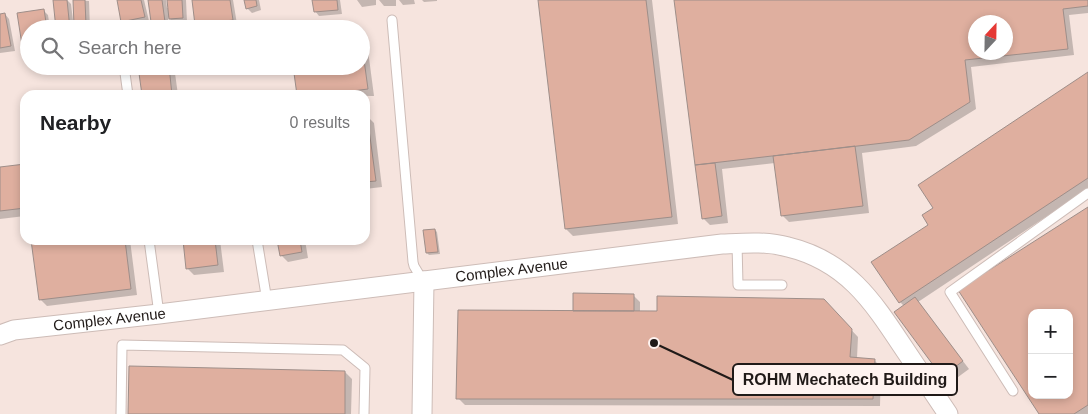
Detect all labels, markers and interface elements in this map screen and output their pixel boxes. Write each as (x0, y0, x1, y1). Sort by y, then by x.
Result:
north arrow (968, 15, 1013, 60)
search box (20, 20, 370, 75)
icon: search (38, 34, 66, 62)
text: Search here (78, 37, 182, 58)
text: Nearby (40, 111, 111, 134)
text: 0 results (290, 114, 350, 131)
street label: Complex Avenue (454, 254, 569, 285)
street label: Complex Avenue (52, 304, 167, 334)
map controls (1028, 309, 1073, 399)
button: + (1028, 309, 1073, 354)
button: − (1028, 354, 1073, 399)
callout: ROHM Mechatech Building (733, 364, 957, 395)
text: ROHM Mechatech Building (743, 371, 947, 388)

